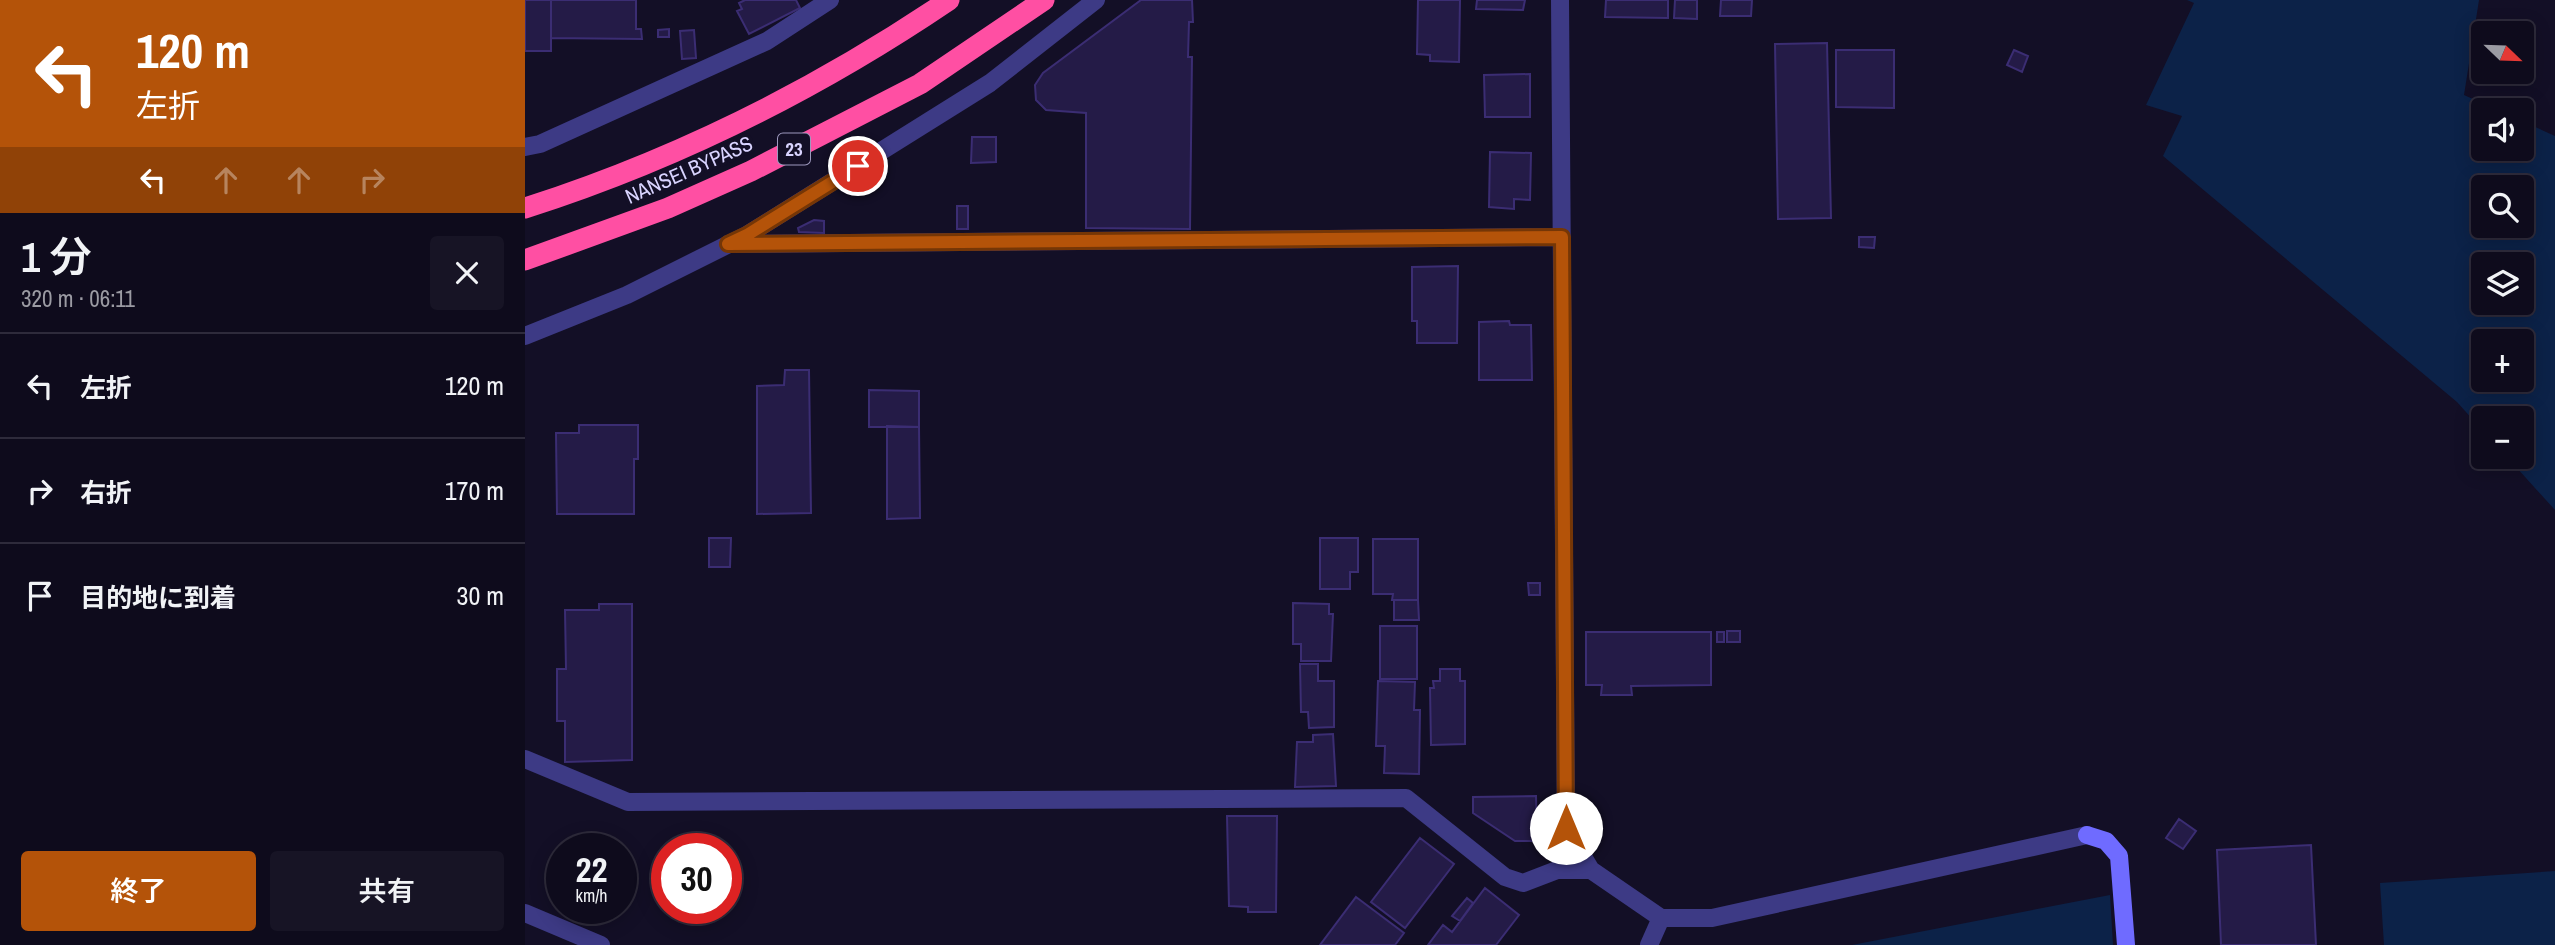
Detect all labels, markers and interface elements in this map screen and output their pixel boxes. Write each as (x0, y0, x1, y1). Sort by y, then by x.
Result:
text: 120 m (136, 17, 250, 83)
north arrow (2471, 21, 2534, 84)
map controls (2471, 21, 2534, 469)
icon: left (21, 28, 112, 119)
text: 左折 (136, 84, 200, 127)
button: sound (2471, 98, 2534, 161)
street label: NANSEI BYPASS (621, 129, 757, 211)
road number: 23 (778, 134, 810, 164)
pin (828, 136, 888, 196)
icon: arrive (839, 147, 877, 185)
icon: left (134, 161, 172, 199)
icon: ahead (207, 161, 245, 199)
icon: ahead (280, 161, 318, 199)
icon: right (353, 161, 391, 199)
button: search (2471, 175, 2534, 238)
text: 1 分 (21, 229, 92, 285)
button: close (430, 236, 504, 310)
button: layers (2471, 252, 2534, 315)
text: 320 m · 06:11 (21, 283, 135, 314)
button: + (2471, 329, 2534, 392)
icon: left (21, 367, 59, 405)
text: 120 m (445, 368, 504, 403)
text: 左折 (80, 370, 132, 405)
button: − (2471, 406, 2534, 469)
icon: right (21, 472, 59, 510)
text: 170 m (445, 473, 504, 508)
text: 右折 (80, 475, 132, 510)
icon: arrive (21, 577, 59, 615)
text: 30 m (457, 578, 504, 613)
text: 目的地に到着 (80, 580, 236, 615)
position arrow (1529, 791, 1603, 865)
speed limit sign: 30 (651, 833, 742, 924)
text: 22 (576, 846, 607, 893)
button: 終了 (21, 851, 256, 931)
button: 共有 (270, 851, 504, 931)
text: km/h (576, 883, 608, 908)

